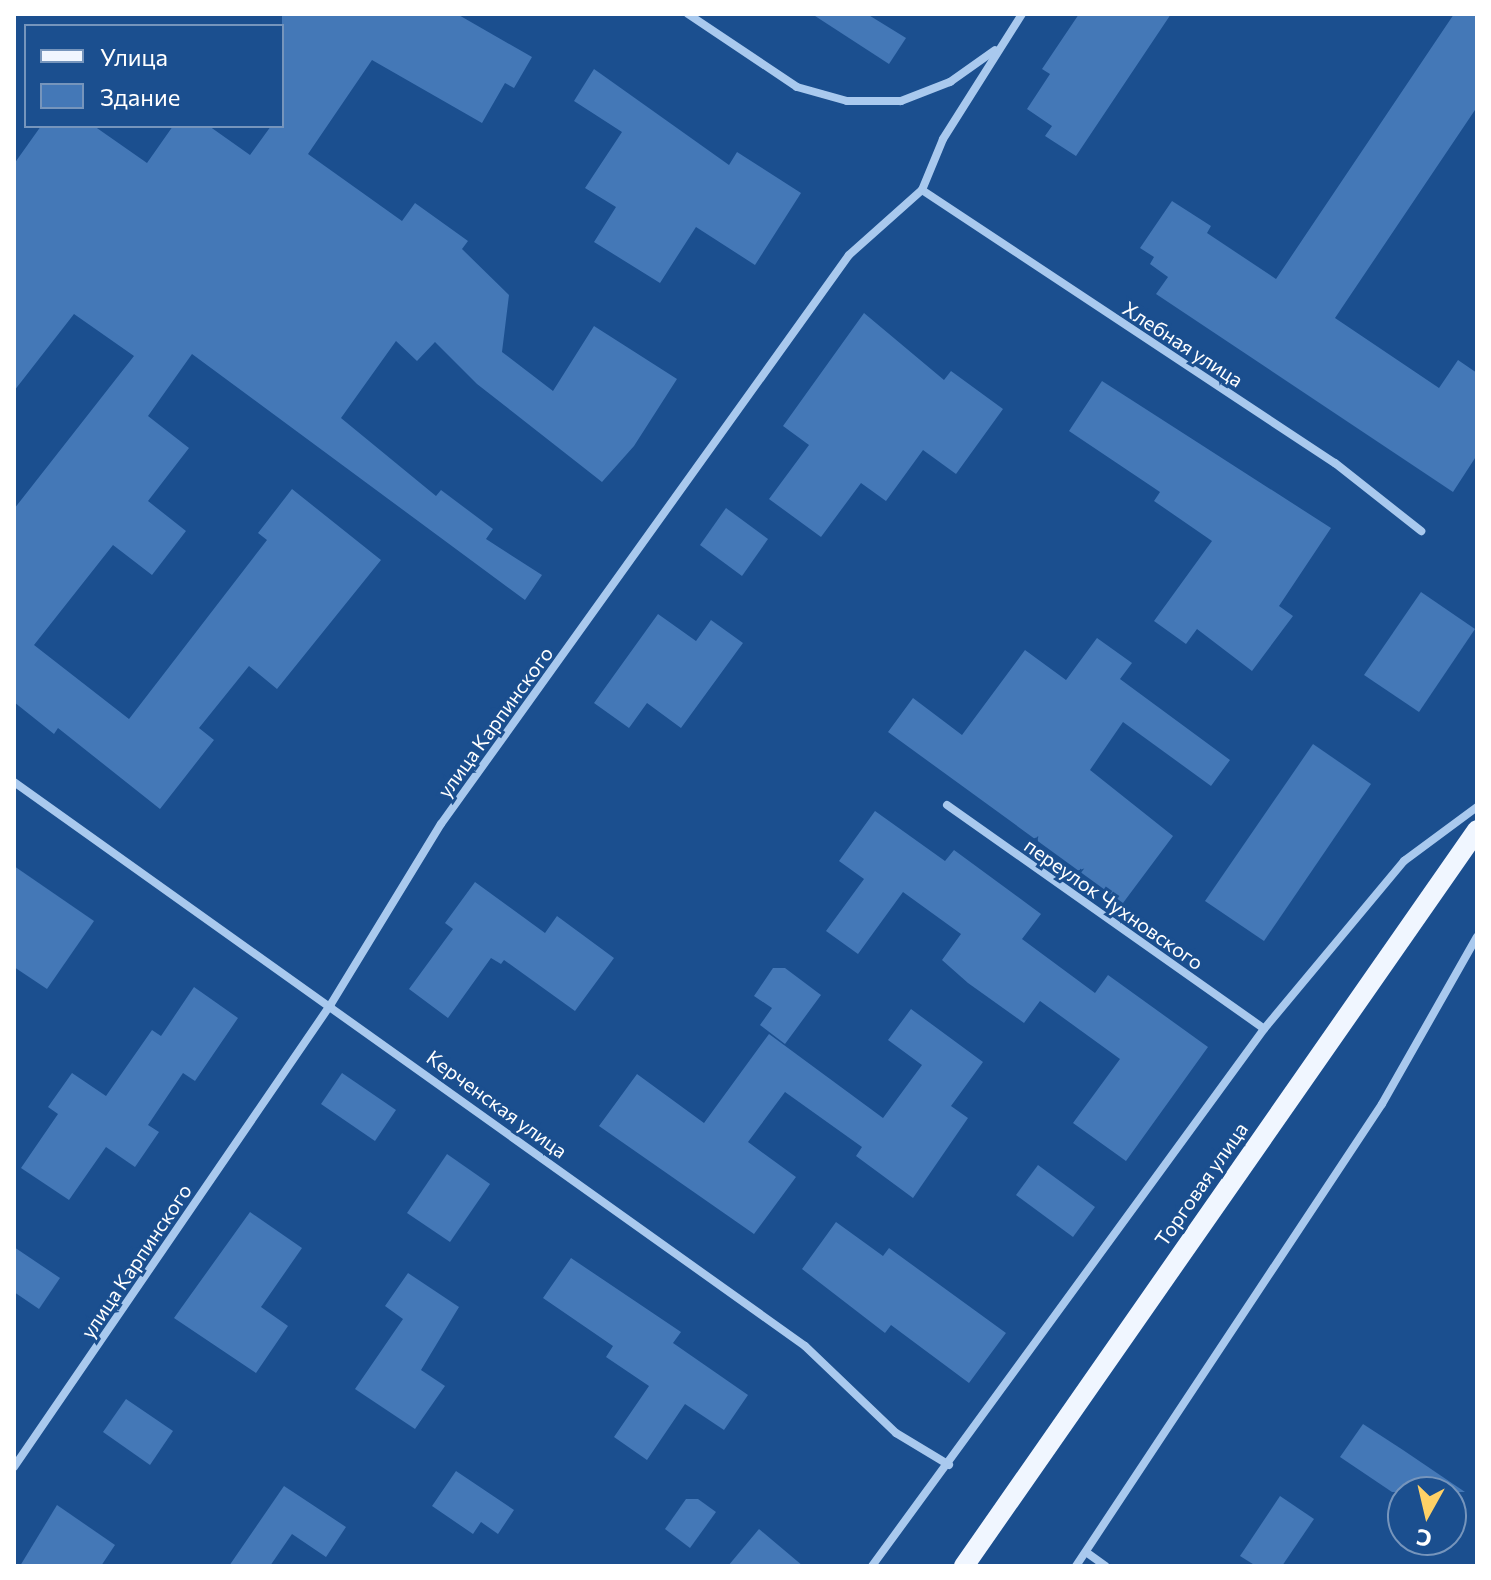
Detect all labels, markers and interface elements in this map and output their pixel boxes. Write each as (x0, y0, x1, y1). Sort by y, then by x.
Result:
legend (24, 24, 284, 128)
text: Улица (100, 42, 168, 71)
text: Здание (100, 82, 180, 111)
street label: Хлебная улица (1118, 296, 1248, 392)
street label: улица Карпинского (432, 642, 558, 802)
street label: переулок Чухновского (1020, 833, 1208, 975)
street label: Керченская улица (422, 1045, 572, 1163)
street label: Торговая улица (1149, 1118, 1253, 1250)
street label: улица Карпинского (75, 1179, 197, 1343)
north arrow (1387, 1476, 1467, 1556)
text: С (1415, 1524, 1433, 1553)

